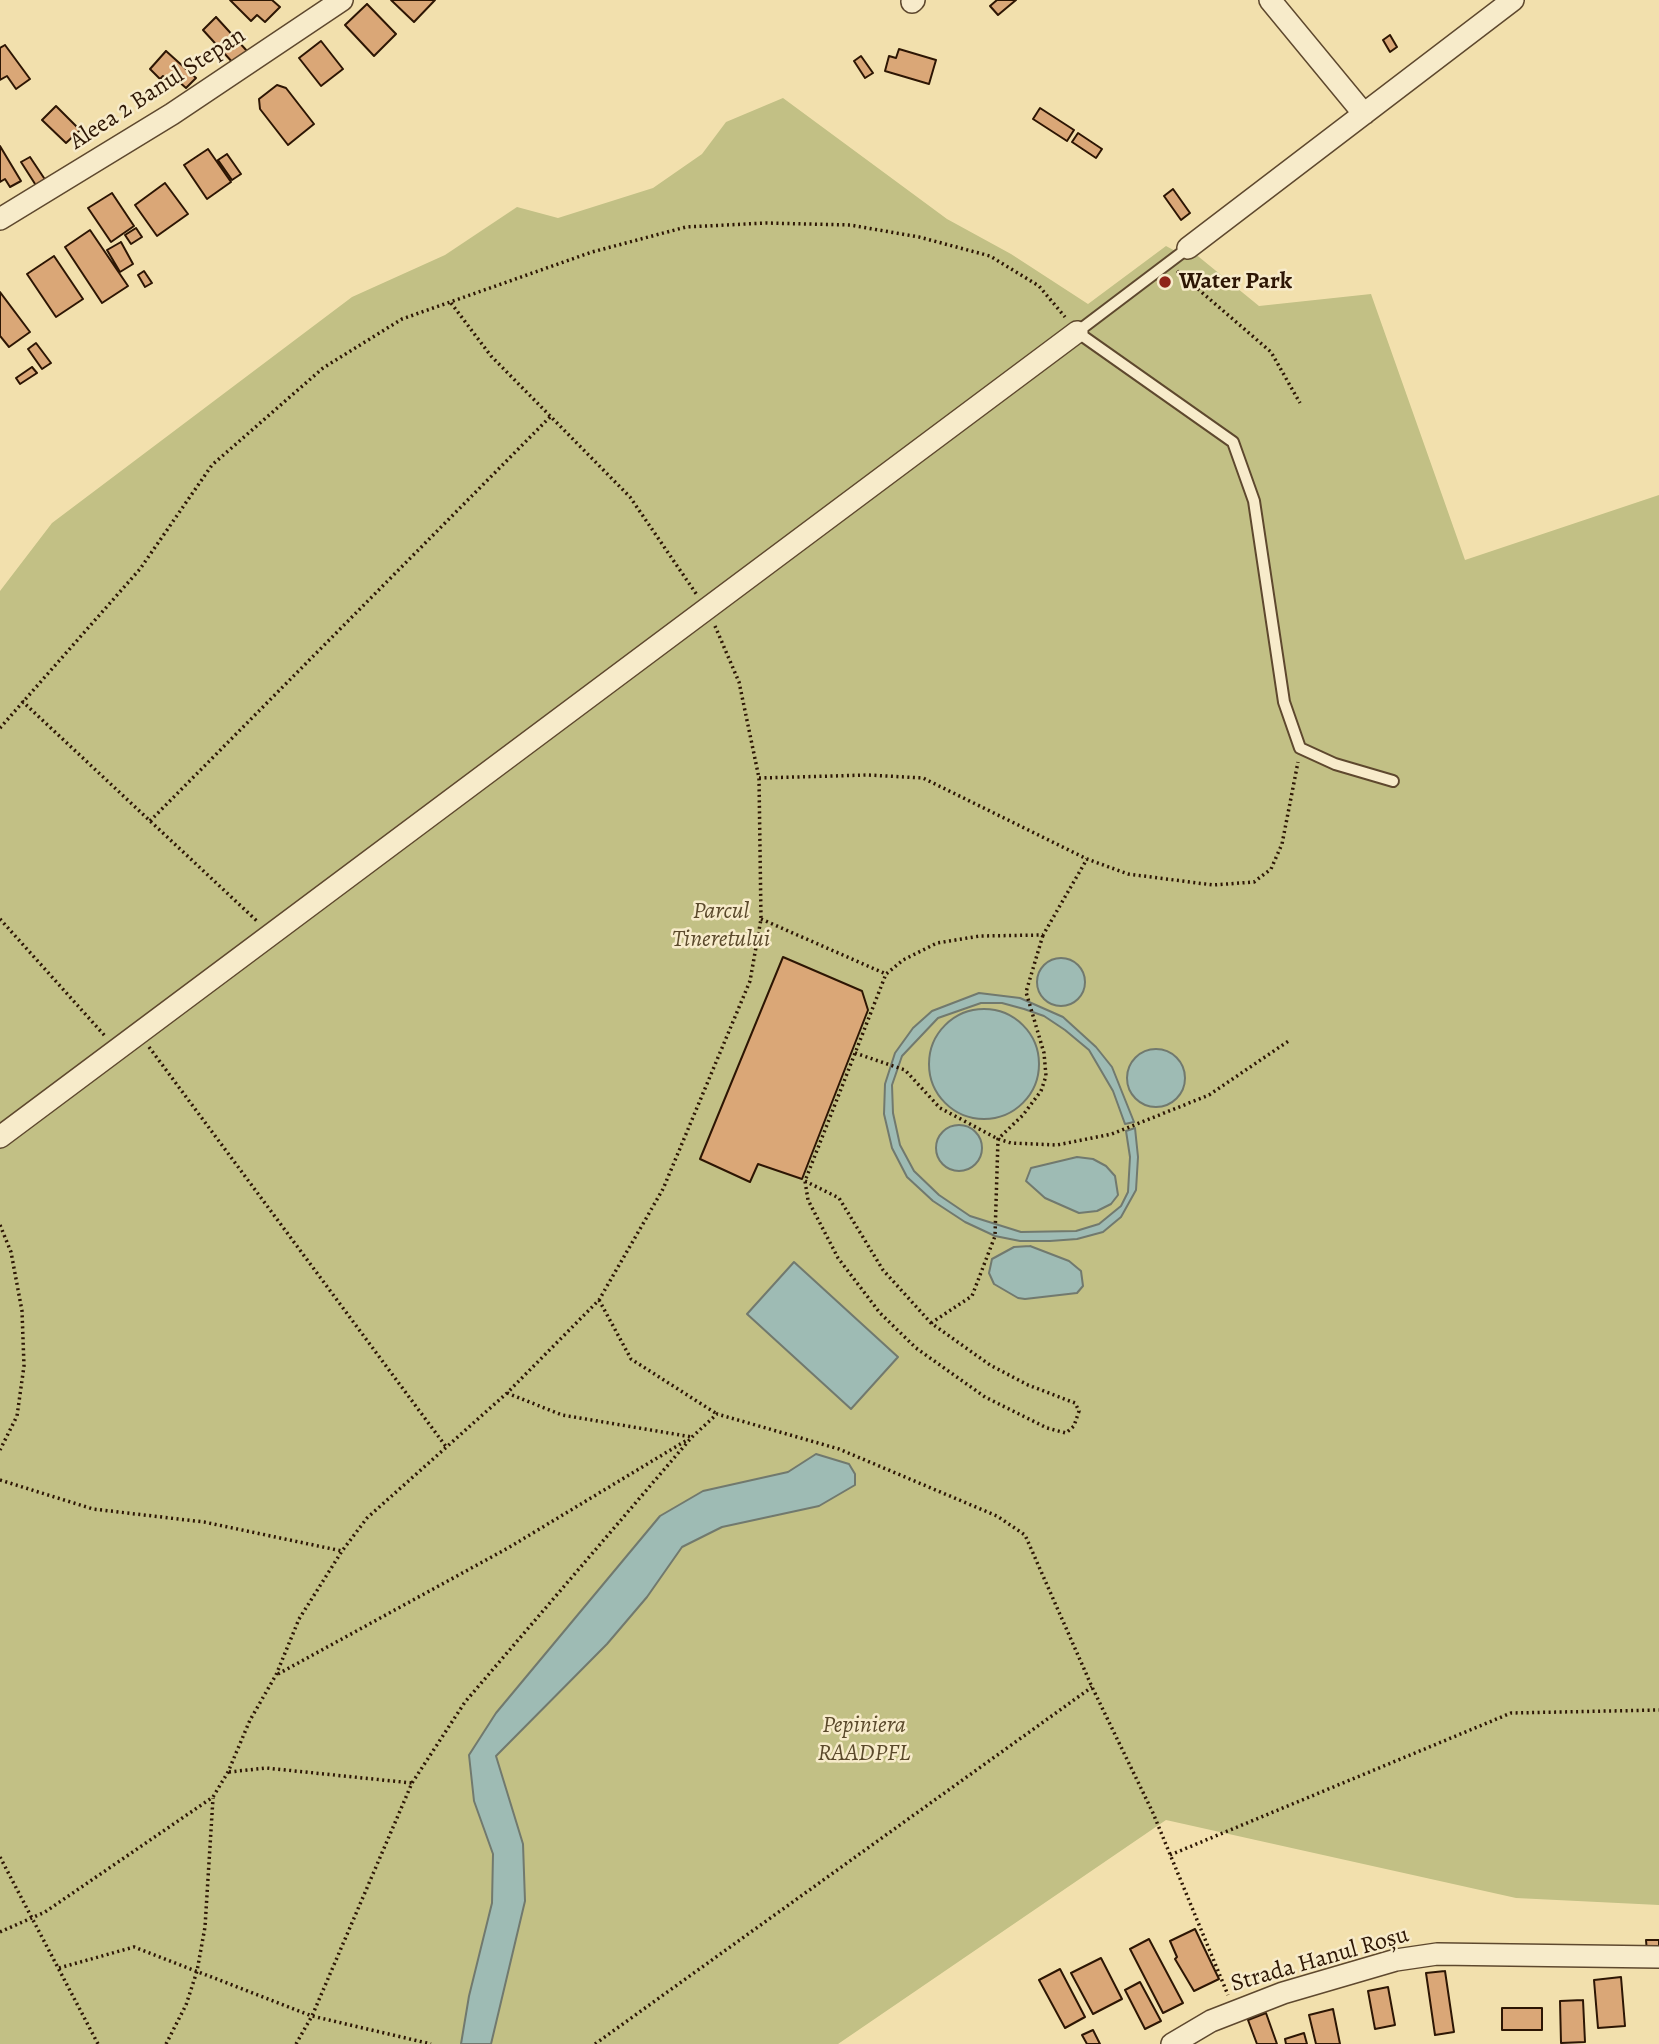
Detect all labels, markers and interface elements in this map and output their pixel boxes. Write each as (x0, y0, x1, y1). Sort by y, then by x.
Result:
street label: Aleea 2 Banul Stepan (65, 21, 251, 157)
place label: Water Park (1179, 268, 1292, 296)
marker: Water Park (1157, 274, 1173, 290)
park label: Parcul Tineretului (672, 898, 770, 954)
park label: Pepiniera RAADPFL (818, 1712, 910, 1768)
street label: Strada Hanul Roșu (1228, 1921, 1412, 1999)

